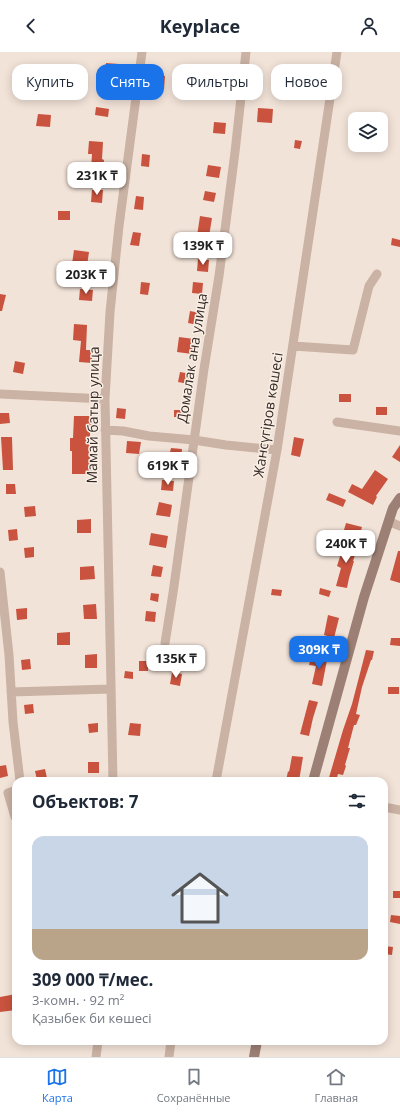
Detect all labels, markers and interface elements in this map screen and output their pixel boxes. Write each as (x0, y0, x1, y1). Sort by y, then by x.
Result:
text: Keyplace (160, 14, 240, 38)
icon: back (20, 15, 42, 37)
icon: person (358, 15, 380, 37)
chip: Купить (12, 64, 88, 100)
chip: Снять (96, 64, 164, 100)
chip: Фильтры (172, 64, 263, 100)
chip: Новое (271, 64, 342, 100)
map controls (348, 112, 388, 152)
button: layers (348, 112, 388, 152)
pin: 231K ₸ (64, 162, 130, 196)
text: 231K ₸ (76, 166, 118, 184)
pin: 139K ₸ (170, 232, 236, 266)
text: 139K ₸ (182, 236, 224, 254)
pin: 203K ₸ (53, 261, 119, 295)
text: 203K ₸ (65, 265, 107, 283)
street label: Домалак ана улица (172, 292, 211, 424)
street label: Мамай батыр улица (82, 346, 103, 484)
street label: Жансүгіров көшесі (248, 351, 287, 479)
pin: 619K ₸ (135, 452, 201, 486)
text: 619K ₸ (147, 456, 189, 474)
pin: 240K ₸ (313, 530, 379, 564)
text: 240K ₸ (325, 534, 367, 552)
pin: 309K ₸ (286, 636, 352, 670)
text: 309K ₸ (298, 640, 340, 658)
pin: 135K ₸ (143, 645, 209, 679)
text: 135K ₸ (155, 649, 197, 667)
text: Объектов: 7 (32, 790, 138, 813)
icon: filters (346, 790, 368, 812)
icon: home (164, 862, 236, 934)
text: 309 000 ₸/мес. (32, 968, 153, 991)
text: 3-комн. · 92 m² (32, 991, 124, 1009)
text: Қазыбек би көшесі (32, 1009, 152, 1027)
tab: Карта (42, 1066, 73, 1105)
tab: Сохранённые (157, 1066, 231, 1105)
tab: Главная (314, 1066, 358, 1105)

